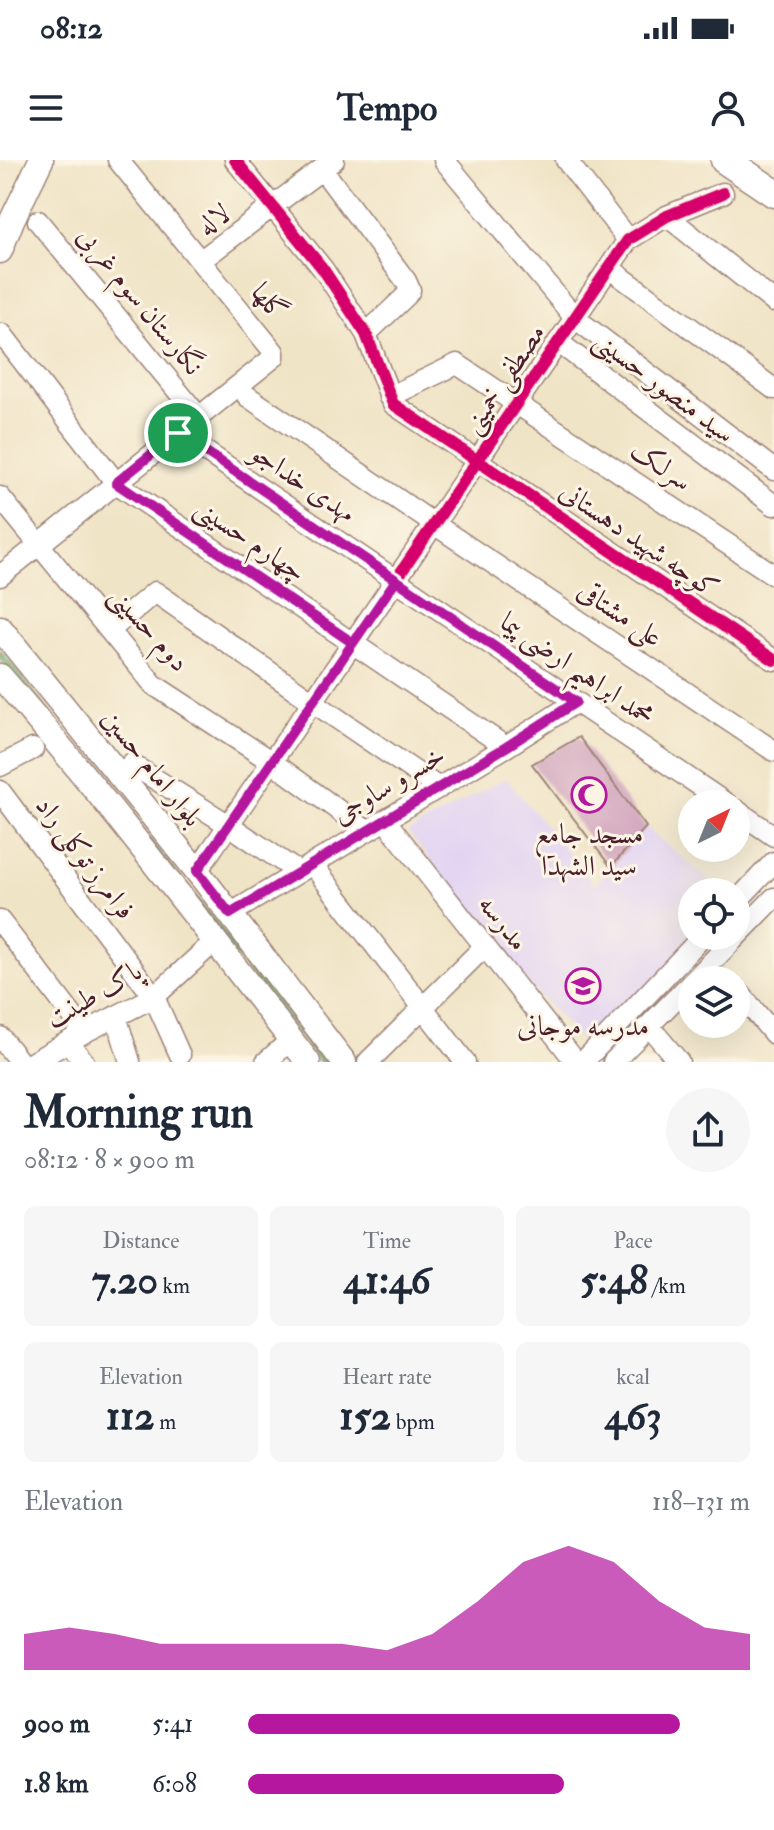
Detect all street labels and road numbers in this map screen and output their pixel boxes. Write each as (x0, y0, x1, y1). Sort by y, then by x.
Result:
street label: لاله (190, 196, 238, 244)
street label: نگارستان سوم غربی (65, 219, 211, 386)
street label: گلها (243, 276, 295, 328)
street label: مصطفی خمینی (454, 317, 555, 442)
street label: سید منصور حسینی (585, 322, 742, 453)
street label: مهدی خداجو (241, 433, 362, 531)
street label: سرلک (623, 433, 699, 499)
street label: کوچه شهید دهستانی (552, 474, 725, 607)
street label: چهارم حسینی (184, 490, 312, 595)
street label: علی مشتاقی (570, 573, 669, 657)
street label: دوم حسینی (97, 579, 197, 683)
street label: محمد ابراهیم ارضی پیما (488, 605, 661, 741)
street label: بلوار امام حسین (89, 702, 210, 838)
street label: خسرو ساوجی (326, 738, 452, 832)
street label: فرامرز توکلی راد (26, 789, 143, 928)
street label: مدرسه (470, 888, 536, 958)
street label: پاک طینت (40, 953, 151, 1038)

